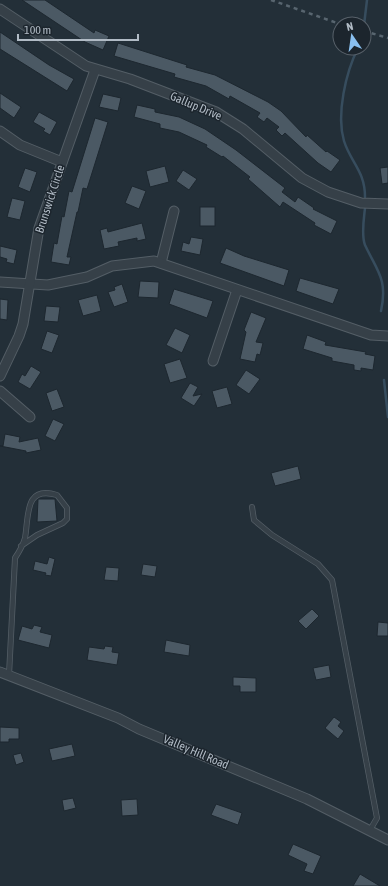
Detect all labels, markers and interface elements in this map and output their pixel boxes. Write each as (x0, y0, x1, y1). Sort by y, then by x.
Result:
scale bar (18, 16, 138, 42)
north arrow (332, 16, 372, 56)
text: N (345, 20, 354, 33)
text: 100 m (24, 23, 51, 37)
street label: Gallup Drive (168, 89, 224, 123)
street label: Brunswick Circle (32, 163, 68, 235)
street label: Valley Hill Road (161, 732, 231, 772)

